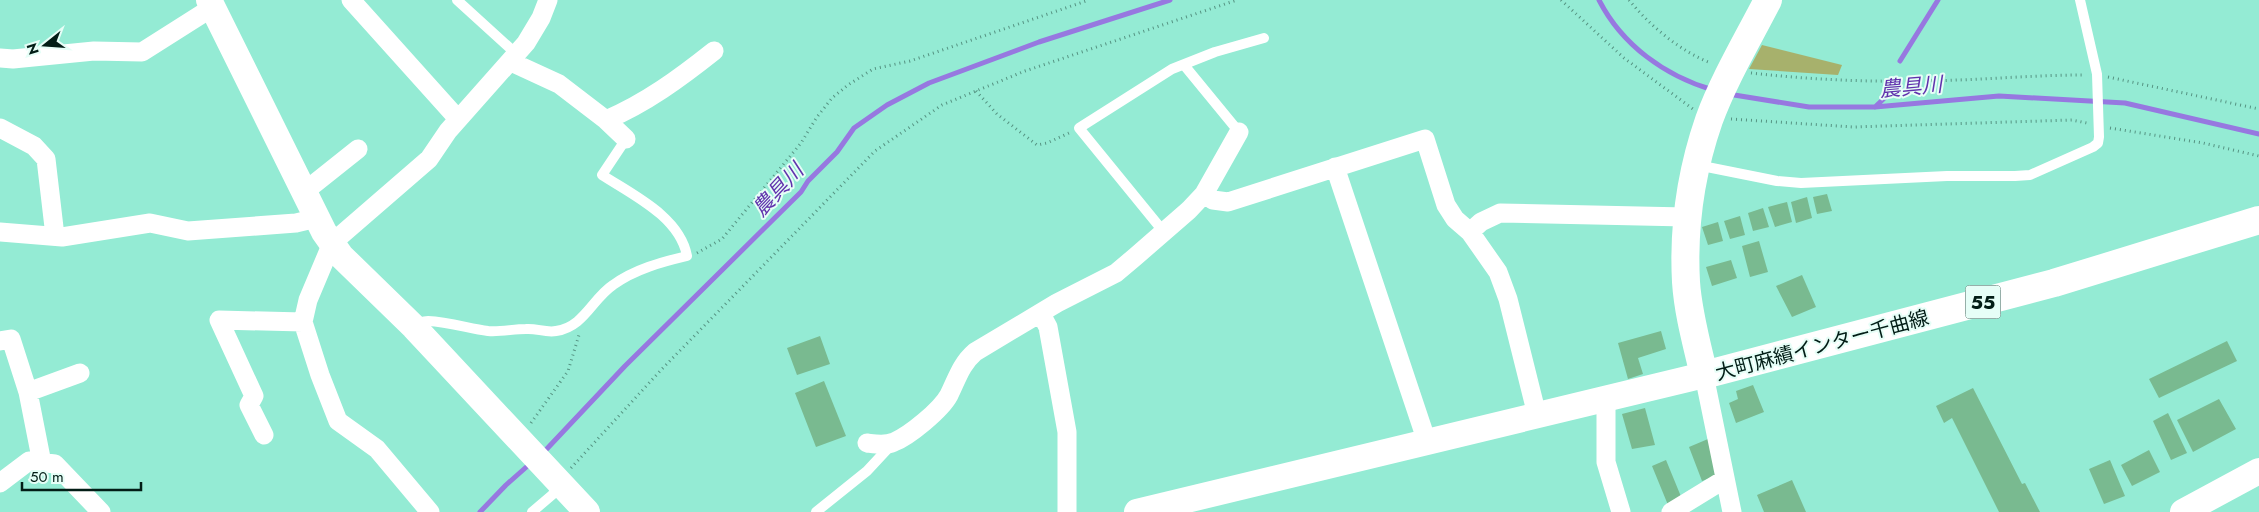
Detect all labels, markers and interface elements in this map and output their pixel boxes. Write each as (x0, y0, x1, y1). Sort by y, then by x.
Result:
north arrow (20, 20, 70, 70)
text: N (21, 41, 44, 57)
water label: 農具川 (1878, 69, 1946, 105)
water label: 農具川 (746, 155, 812, 223)
road number: 55 (1966, 286, 2000, 318)
street label: 大町麻績インター千曲線 (1712, 303, 1932, 388)
scale bar (22, 460, 141, 492)
text: 50 m (30, 466, 64, 488)

